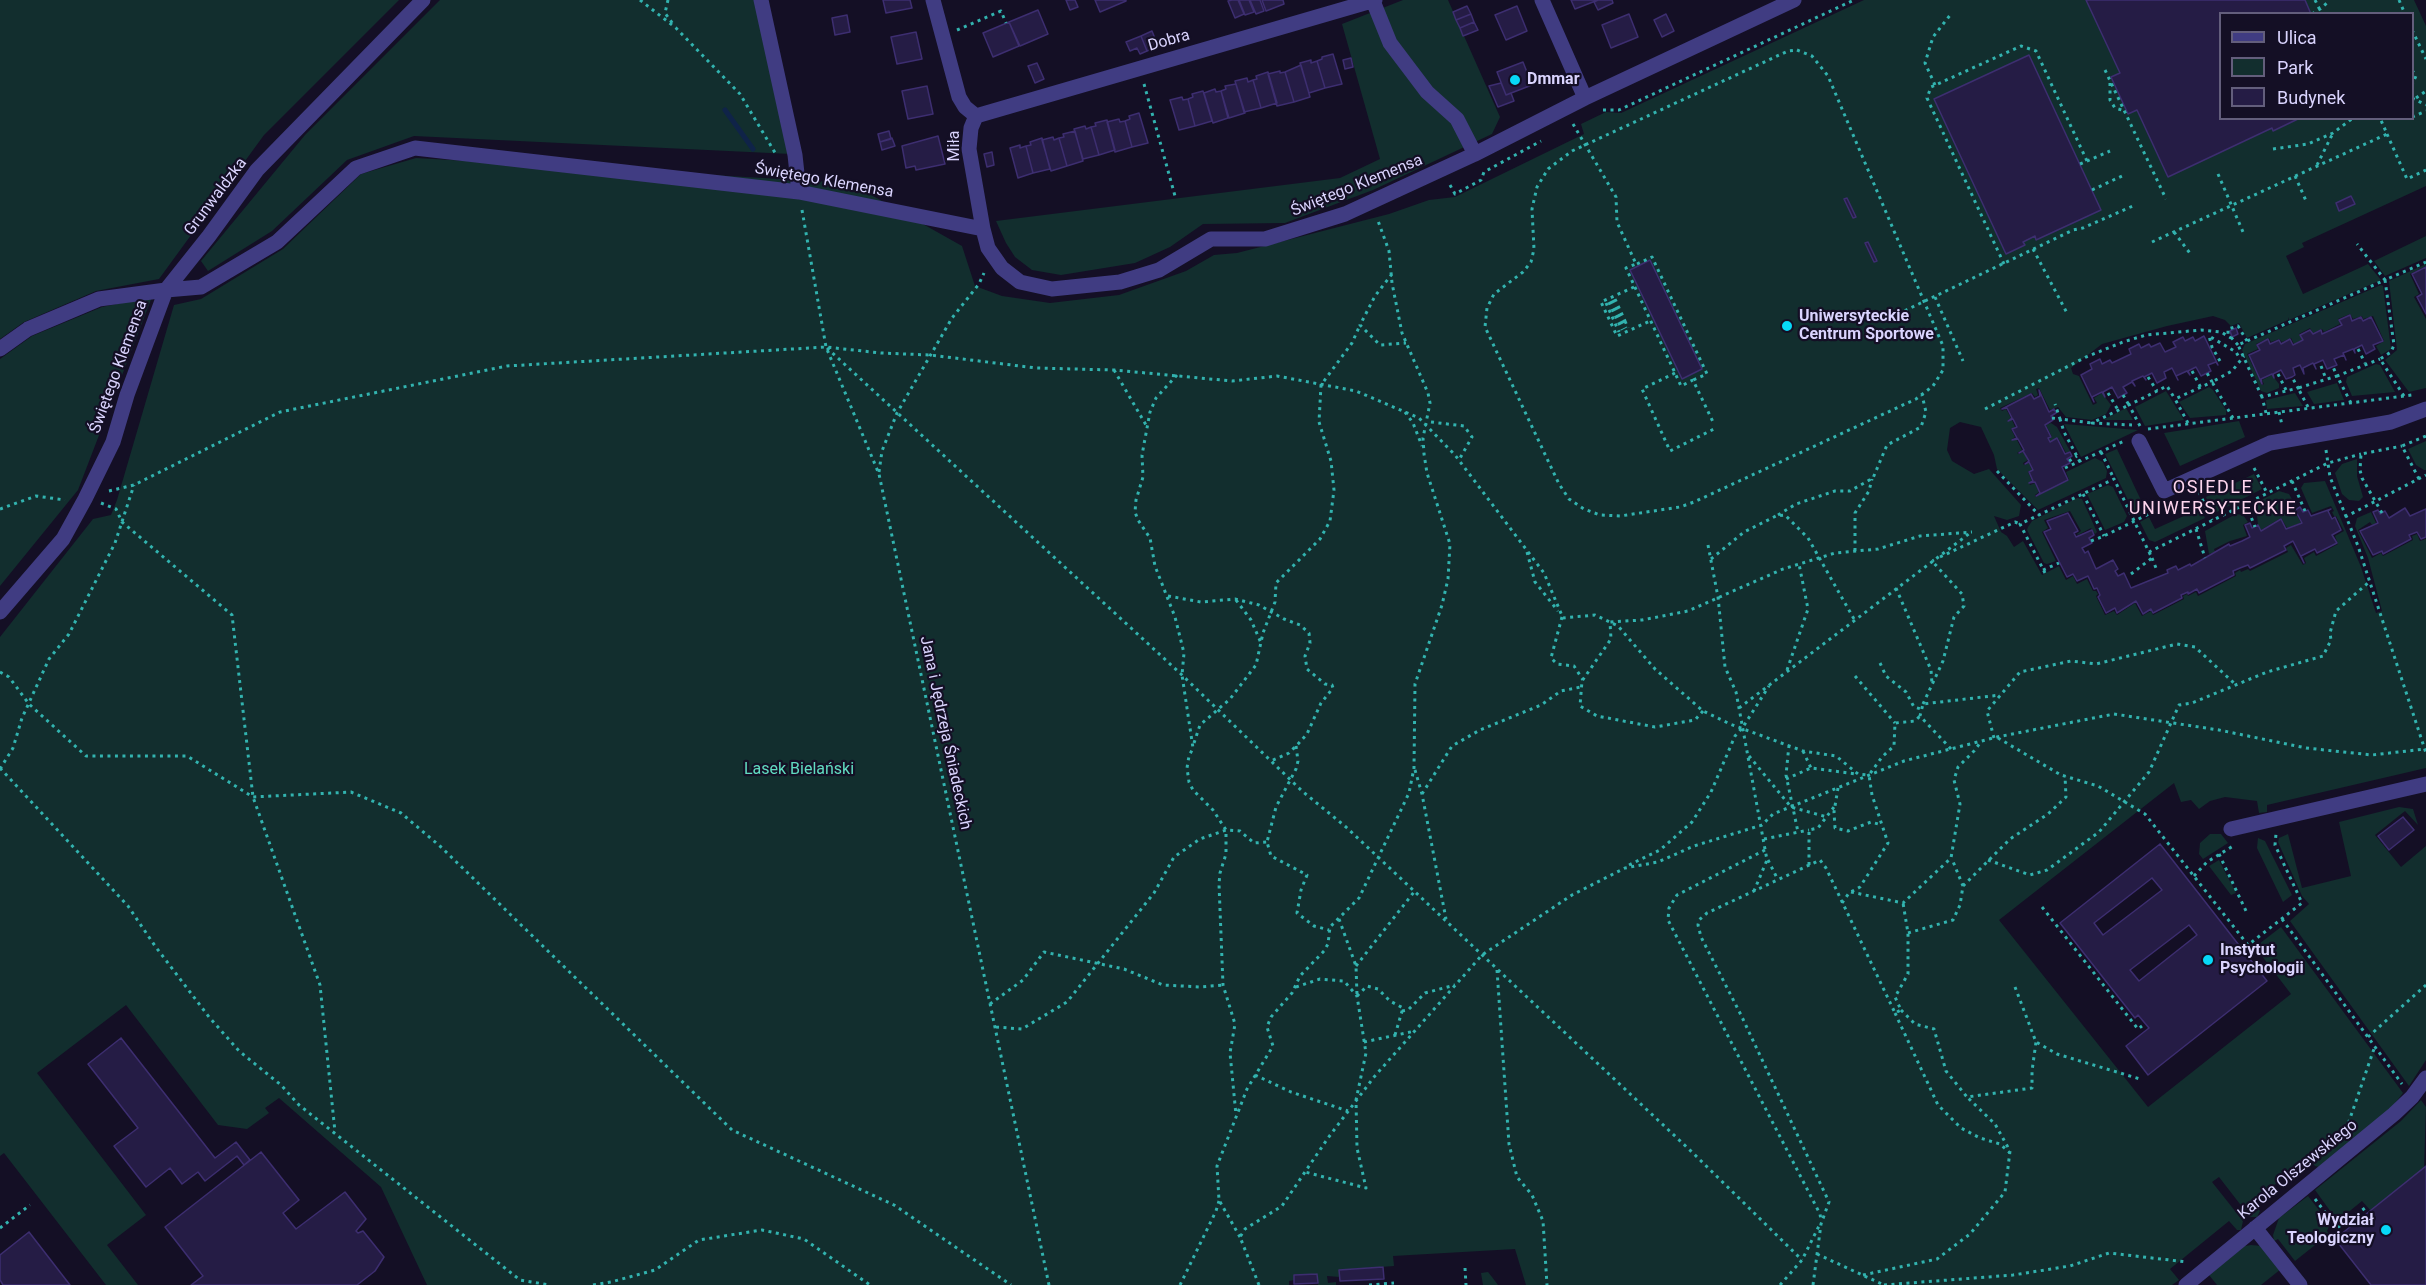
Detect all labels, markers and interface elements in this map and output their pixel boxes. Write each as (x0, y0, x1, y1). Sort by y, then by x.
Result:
legend (2219, 12, 2414, 120)
street label: Dobra (1146, 26, 1192, 56)
text: Ulica (2277, 27, 2317, 48)
text: Park (2277, 57, 2313, 78)
place label: Dmmar (1527, 70, 1580, 90)
marker: Dmmar (1508, 73, 1522, 87)
text: Budynek (2277, 87, 2345, 108)
street label: Miła (945, 131, 965, 161)
street label: Świętego Klemensa (1288, 151, 1426, 221)
street label: Grunwaldzka (181, 154, 251, 240)
street label: Świętego Klemensa (753, 159, 895, 203)
street label: Świętego Klemensa (86, 298, 152, 436)
place label: Uniwersyteckie Centrum Sportowe (1799, 307, 1934, 345)
marker: Uniwersyteckie Centrum Sportowe (1780, 319, 1794, 333)
district label: OSIEDLE UNIWERSYTECKIE (2129, 477, 2297, 520)
street label: Jana i Jędrzeja Śniadeckich (915, 634, 975, 832)
park label: Lasek Bielański (744, 760, 854, 780)
place label: Instytut Psychologii (2220, 941, 2304, 979)
marker: Instytut Psychologii (2201, 953, 2215, 967)
street label: Karola Olszewskiego (2234, 1116, 2362, 1224)
place label: Wydział Teologiczny (2287, 1211, 2374, 1249)
marker: Wydział Teologiczny (2379, 1223, 2393, 1237)

